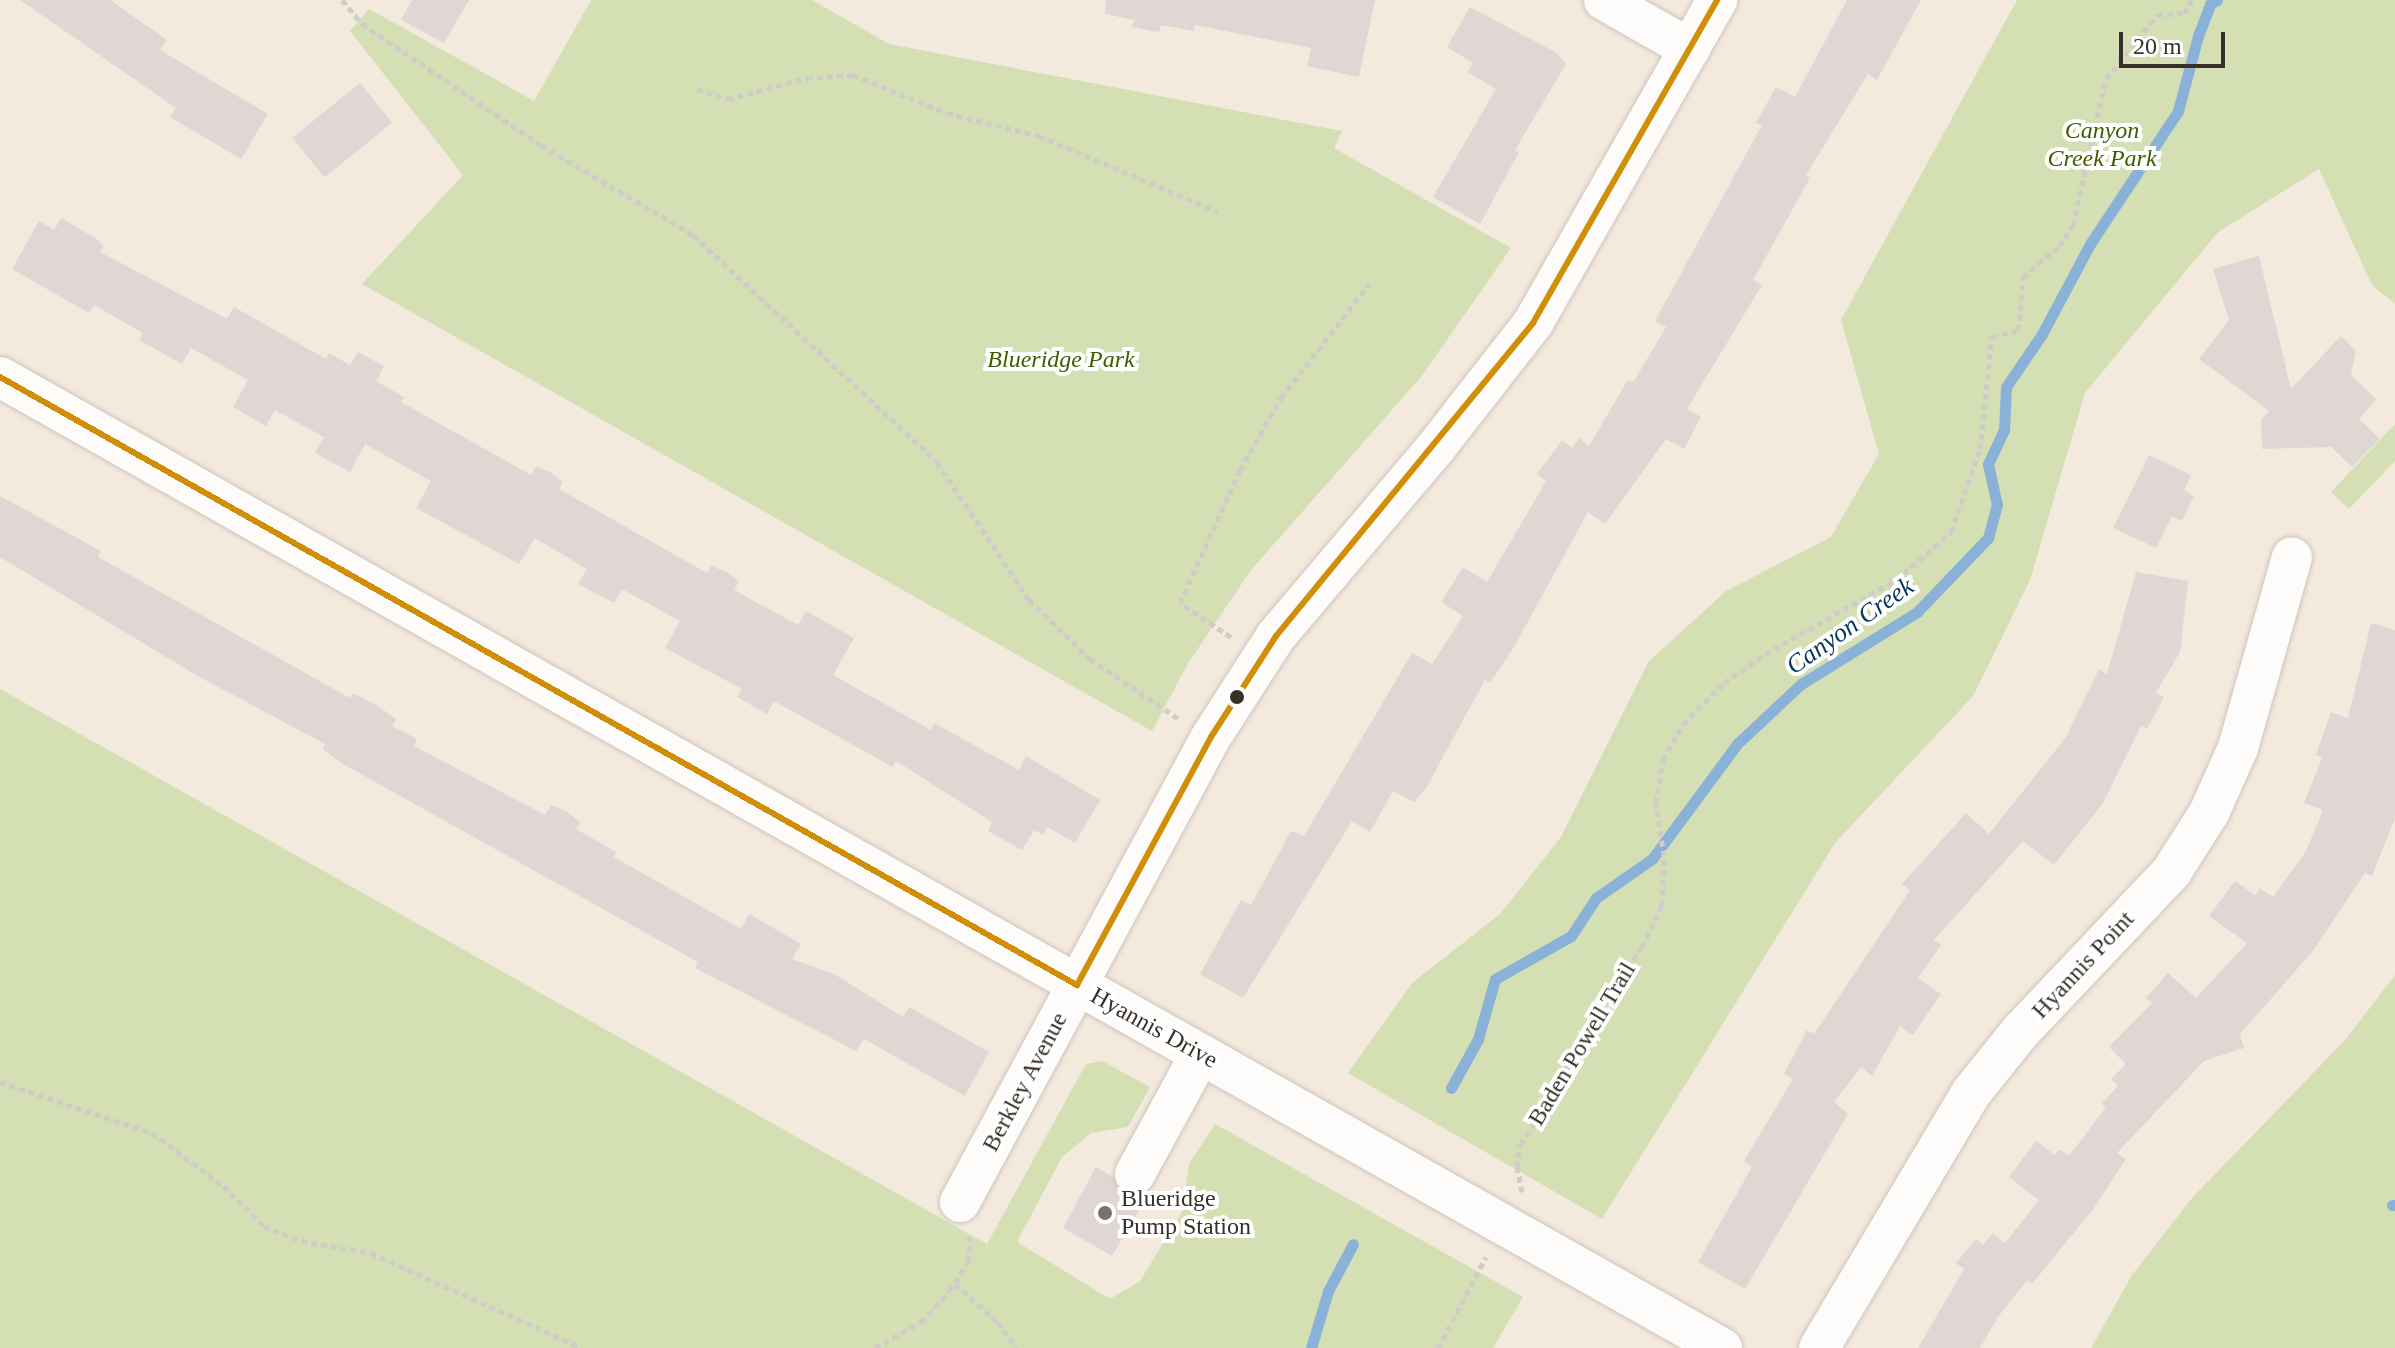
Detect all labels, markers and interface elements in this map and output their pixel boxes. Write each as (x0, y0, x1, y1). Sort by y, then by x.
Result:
scale bar (2123, 16, 2229, 66)
text: 20 m (2133, 33, 2182, 59)
park label: Canyon Creek Park (2047, 117, 2157, 173)
park label: Blueridge Park (987, 346, 1135, 374)
water label: Canyon Creek (1780, 571, 1920, 681)
unlabelled marker (1229, 689, 1245, 705)
street label: Hyannis Point (2026, 905, 2140, 1025)
street label: Baden Powell Trail (1522, 957, 1642, 1131)
street label: Hyannis Drive (1086, 981, 1222, 1075)
street label: Berkley Avenue (976, 1007, 1074, 1157)
place label: Blueridge Pump Station (1121, 1185, 1251, 1241)
marker: Blueridge Pump Station (1096, 1204, 1114, 1222)

